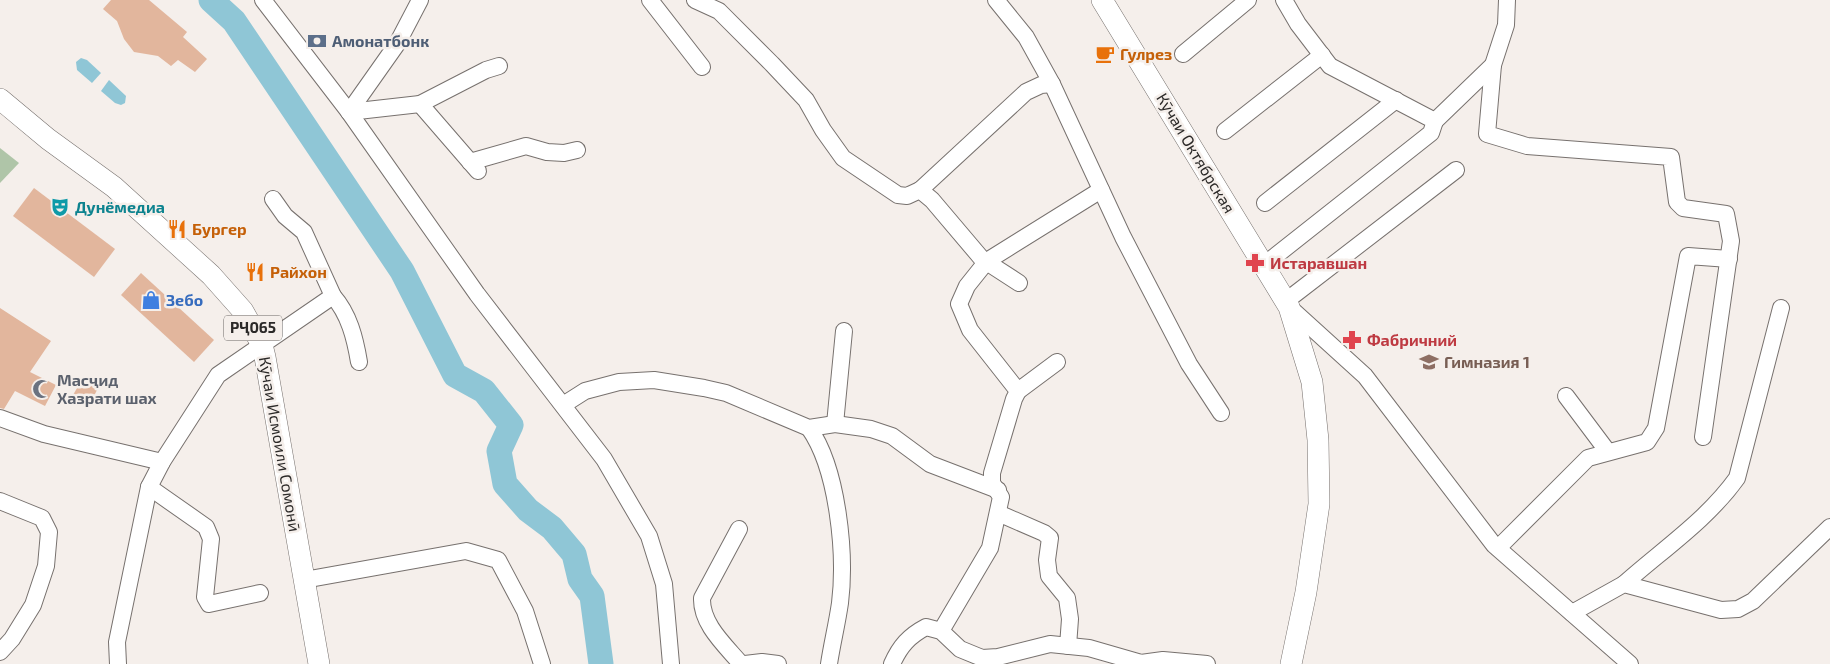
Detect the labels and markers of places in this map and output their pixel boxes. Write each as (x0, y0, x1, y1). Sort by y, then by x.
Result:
bank icon: Амонатбонк (306, 30, 328, 52)
place label: Амонатбонк (332, 31, 429, 50)
cafe icon: Гулрез (1094, 43, 1116, 65)
place label: Гулрез (1120, 44, 1172, 63)
theatre icon: Дунёмедиа (49, 196, 71, 218)
place label: Дунёмедиа (75, 197, 165, 216)
restaurant icon: Бургер (166, 218, 188, 240)
place label: Бургер (192, 219, 247, 238)
pharmacy icon: Истаравшан (1244, 252, 1266, 274)
place label: Истаравшан (1270, 253, 1367, 272)
restaurant icon: Райхон (244, 261, 266, 283)
place label: Райхон (270, 262, 327, 281)
shop icon: Зебо (140, 289, 162, 311)
place label: Зебо (166, 290, 203, 309)
pharmacy icon: Фабричний (1341, 329, 1363, 351)
place label: Фабричний (1367, 330, 1457, 349)
school or university icon: Гимназия 1 (1418, 351, 1440, 373)
place label: Гимназия 1 (1444, 352, 1530, 371)
place label: Масҷид Хазрати шах (57, 370, 157, 407)
mosque icon: Масҷид Хазрати шах (31, 378, 53, 400)

